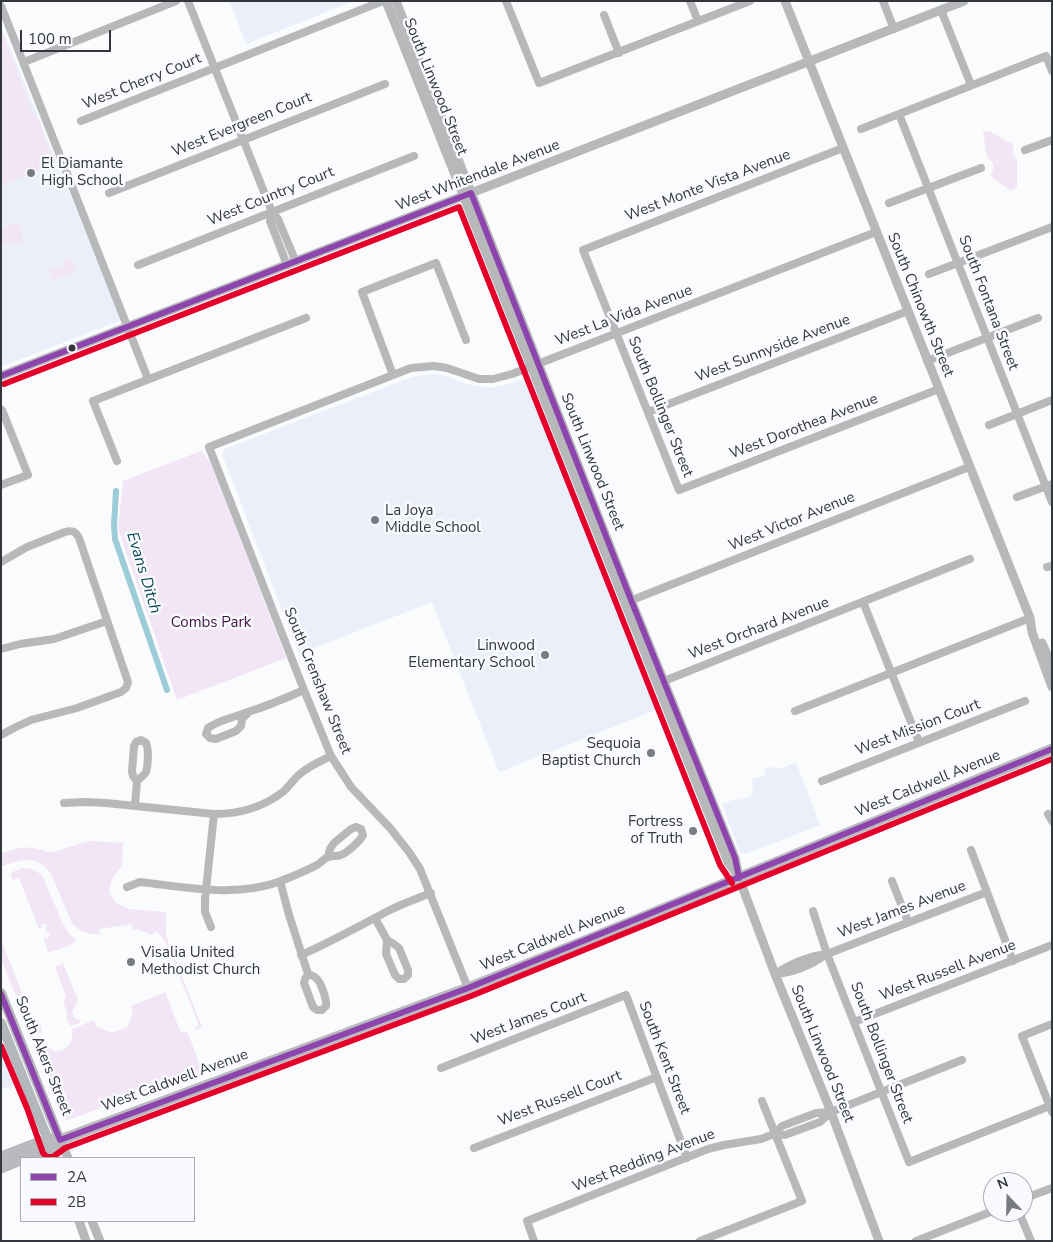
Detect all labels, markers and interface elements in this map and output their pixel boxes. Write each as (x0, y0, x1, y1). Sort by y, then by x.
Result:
street label: South Linwood Street (399, 16, 471, 158)
scale bar (22, 20, 114, 52)
text: 100 m (28, 29, 72, 49)
street label: West Cherry Court (80, 50, 204, 114)
street label: West Evergreen Court (170, 89, 314, 161)
street label: West Whitendale Avenue (394, 136, 562, 216)
street label: West Monte Vista Avenue (623, 146, 793, 226)
place label: El Diamante High School (41, 155, 123, 190)
street label: West Country Court (205, 163, 337, 231)
marker: El Diamante High School (25, 167, 37, 179)
street label: South Chinowth Street (883, 230, 957, 380)
street label: South Fontana Street (954, 233, 1022, 373)
street label: West La Vida Avenue (553, 282, 695, 350)
street label: West Sunnyside Avenue (693, 311, 853, 387)
street label: South Bollinger Street (624, 334, 696, 480)
unlabelled marker (67, 343, 77, 353)
street label: West Dorothea Avenue (727, 390, 881, 464)
street label: South Linwood Street (556, 391, 628, 533)
street label: West Victor Avenue (726, 488, 858, 556)
place label: La Joya Middle School (385, 502, 481, 537)
marker: La Joya Middle School (369, 514, 381, 526)
water label: Evans Ditch (122, 530, 164, 616)
street label: West Orchard Avenue (686, 594, 832, 664)
street label: South Crenshaw Street (279, 605, 355, 757)
park label: Combs Park (171, 614, 251, 632)
place label: Linwood Elementary School (408, 637, 535, 672)
marker: Linwood Elementary School (539, 649, 551, 661)
street label: West Mission Court (853, 696, 983, 760)
place label: Sequoia Baptist Church (541, 735, 641, 770)
marker: Sequoia Baptist Church (645, 747, 657, 759)
street label: West Caldwell Avenue (853, 747, 1003, 821)
place label: Fortress of Truth (628, 813, 683, 848)
marker: Fortress of Truth (687, 825, 699, 837)
street label: West James Avenue (835, 877, 969, 943)
street label: West Caldwell Avenue (478, 901, 628, 975)
street label: West Russell Avenue (877, 937, 1019, 1005)
place label: Visalia United Methodist Church (141, 944, 260, 979)
marker: Visalia United Methodist Church (125, 956, 137, 968)
street label: South Bollinger Street (846, 980, 916, 1126)
street label: South Linwood Street (786, 983, 858, 1125)
street label: West James Court (469, 989, 589, 1049)
street label: South Akers Street (11, 994, 75, 1118)
street label: South Kent Street (634, 999, 694, 1117)
street label: West Caldwell Avenue (99, 1046, 251, 1116)
street label: West Russell Court (496, 1067, 624, 1131)
street label: West Redding Avenue (570, 1126, 718, 1196)
legend (20, 1157, 195, 1222)
text: 2A (67, 1167, 87, 1187)
north arrow (983, 1172, 1033, 1222)
text: N (994, 1173, 1011, 1194)
text: 2B (67, 1192, 86, 1212)

